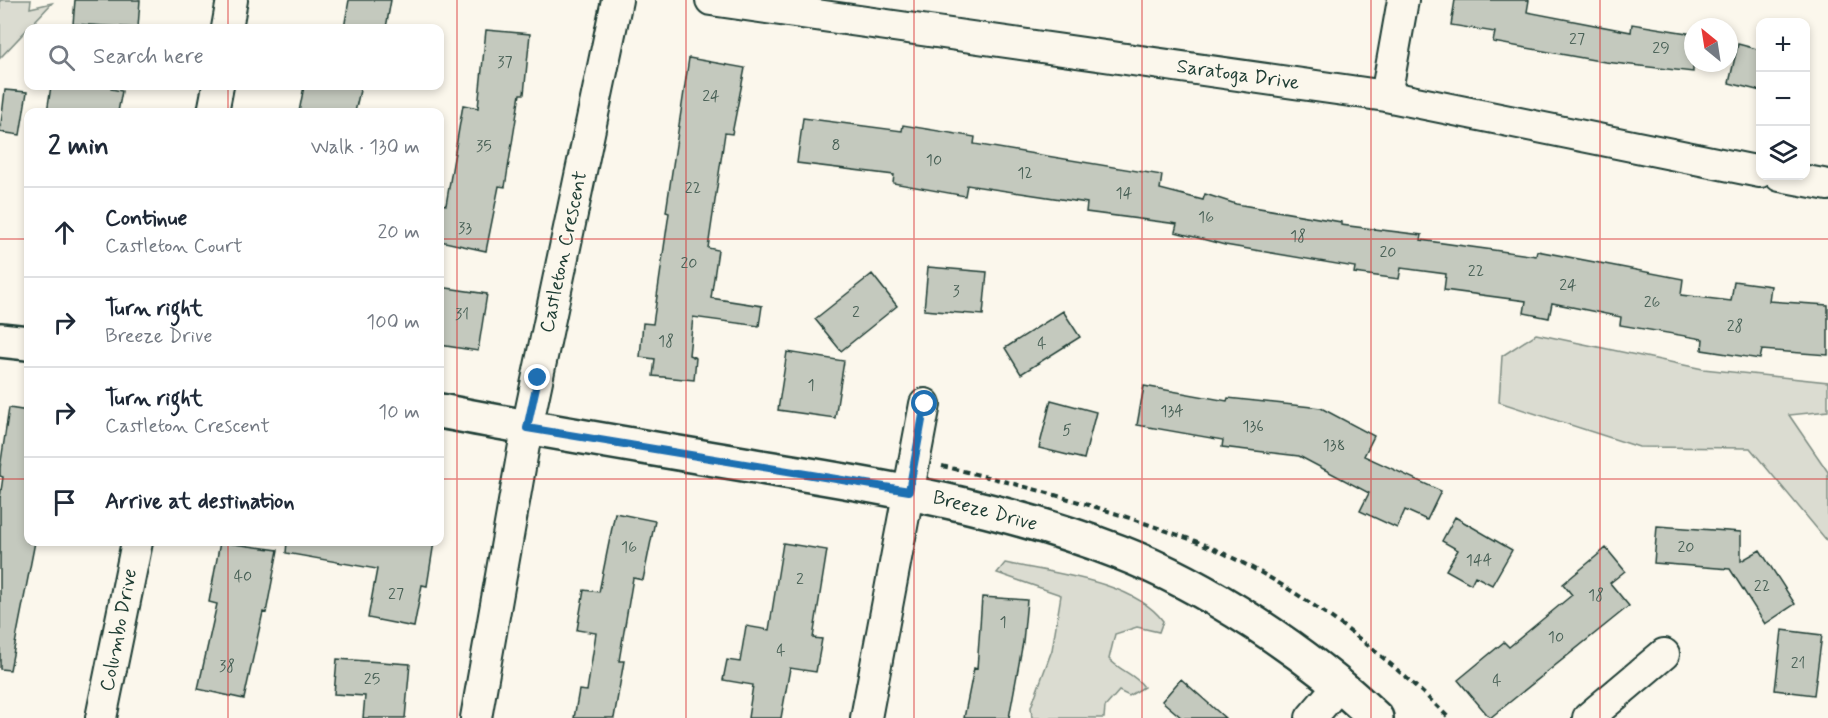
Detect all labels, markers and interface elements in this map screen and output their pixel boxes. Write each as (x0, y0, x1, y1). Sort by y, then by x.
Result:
north arrow (1684, 18, 1738, 72)
map controls (1756, 18, 1810, 180)
button: + (1756, 18, 1810, 72)
search box (24, 24, 444, 90)
house number: 27 (1569, 29, 1585, 50)
house number: 29 (1652, 38, 1670, 59)
icon: search (45, 41, 78, 74)
text: Search here (93, 43, 204, 71)
house number: 37 (497, 52, 513, 73)
street label: Saratoga Drive (1175, 53, 1301, 97)
button: − (1756, 72, 1810, 126)
house number: 24 (702, 86, 720, 107)
button: layers (1756, 126, 1810, 180)
text: 2 min (48, 130, 109, 164)
text: Walk · 130 m (311, 134, 420, 161)
house number: 8 (831, 135, 841, 156)
house number: 35 (476, 136, 492, 157)
house number: 10 (926, 150, 942, 171)
house number: 12 (1017, 163, 1033, 184)
street label: Castleton Crescent (534, 168, 594, 336)
house number: 22 (685, 178, 701, 199)
house number: 14 (1116, 183, 1133, 204)
text: Continue (105, 205, 187, 233)
house number: 16 (1198, 207, 1214, 228)
icon: ahead (48, 216, 81, 249)
house number: 33 (458, 218, 472, 239)
text: 20 m (377, 219, 420, 246)
house number: 18 (1290, 226, 1306, 247)
text: Castleton Court (105, 233, 243, 260)
house number: 20 (1380, 242, 1397, 263)
house number: 20 (681, 253, 698, 274)
house number: 22 (1468, 261, 1484, 282)
house number: 24 (1559, 275, 1577, 296)
house number: 3 (952, 281, 960, 302)
house number: 26 (1644, 292, 1660, 313)
text: Turn right (105, 295, 203, 323)
house number: 2 (852, 302, 860, 323)
house number: 31 (455, 304, 469, 325)
icon: right (48, 306, 81, 339)
text: 100 m (366, 309, 420, 336)
house number: 28 (1727, 316, 1743, 337)
text: Breeze Drive (105, 323, 213, 350)
house number: 18 (658, 331, 674, 352)
house number: 4 (1037, 333, 1047, 354)
route end (524, 364, 550, 390)
house number: 1 (807, 375, 815, 396)
text: Turn right (105, 385, 203, 413)
route start (911, 390, 937, 416)
icon: right (48, 396, 81, 429)
text: 10 m (378, 399, 420, 426)
house number: 134 (1160, 401, 1184, 422)
text: Castleton Crescent (105, 413, 270, 440)
house number: 136 (1242, 416, 1264, 437)
house number: 5 (1062, 420, 1072, 441)
house number: 138 (1323, 435, 1345, 456)
street label: Breeze Drive (930, 484, 1040, 538)
icon: arrive (48, 486, 81, 519)
text: Arrive at destination (105, 488, 295, 516)
house number: 16 (621, 537, 637, 558)
house number: 20 (1678, 537, 1695, 558)
house number: 144 (1466, 550, 1492, 571)
street label: Columbo Drive (94, 566, 144, 694)
house number: 40 (234, 566, 252, 587)
house number: 2 (796, 569, 804, 590)
house number: 22 (1754, 576, 1770, 597)
house number: 27 (388, 584, 404, 605)
house number: 18 (1588, 585, 1604, 606)
house number: 1 (999, 612, 1007, 633)
house number: 10 (1548, 627, 1564, 648)
house number: 4 (776, 640, 786, 661)
house number: 21 (1791, 653, 1805, 674)
house number: 38 (219, 656, 235, 677)
house number: 25 (364, 669, 380, 690)
house number: 4 (1492, 670, 1502, 691)

